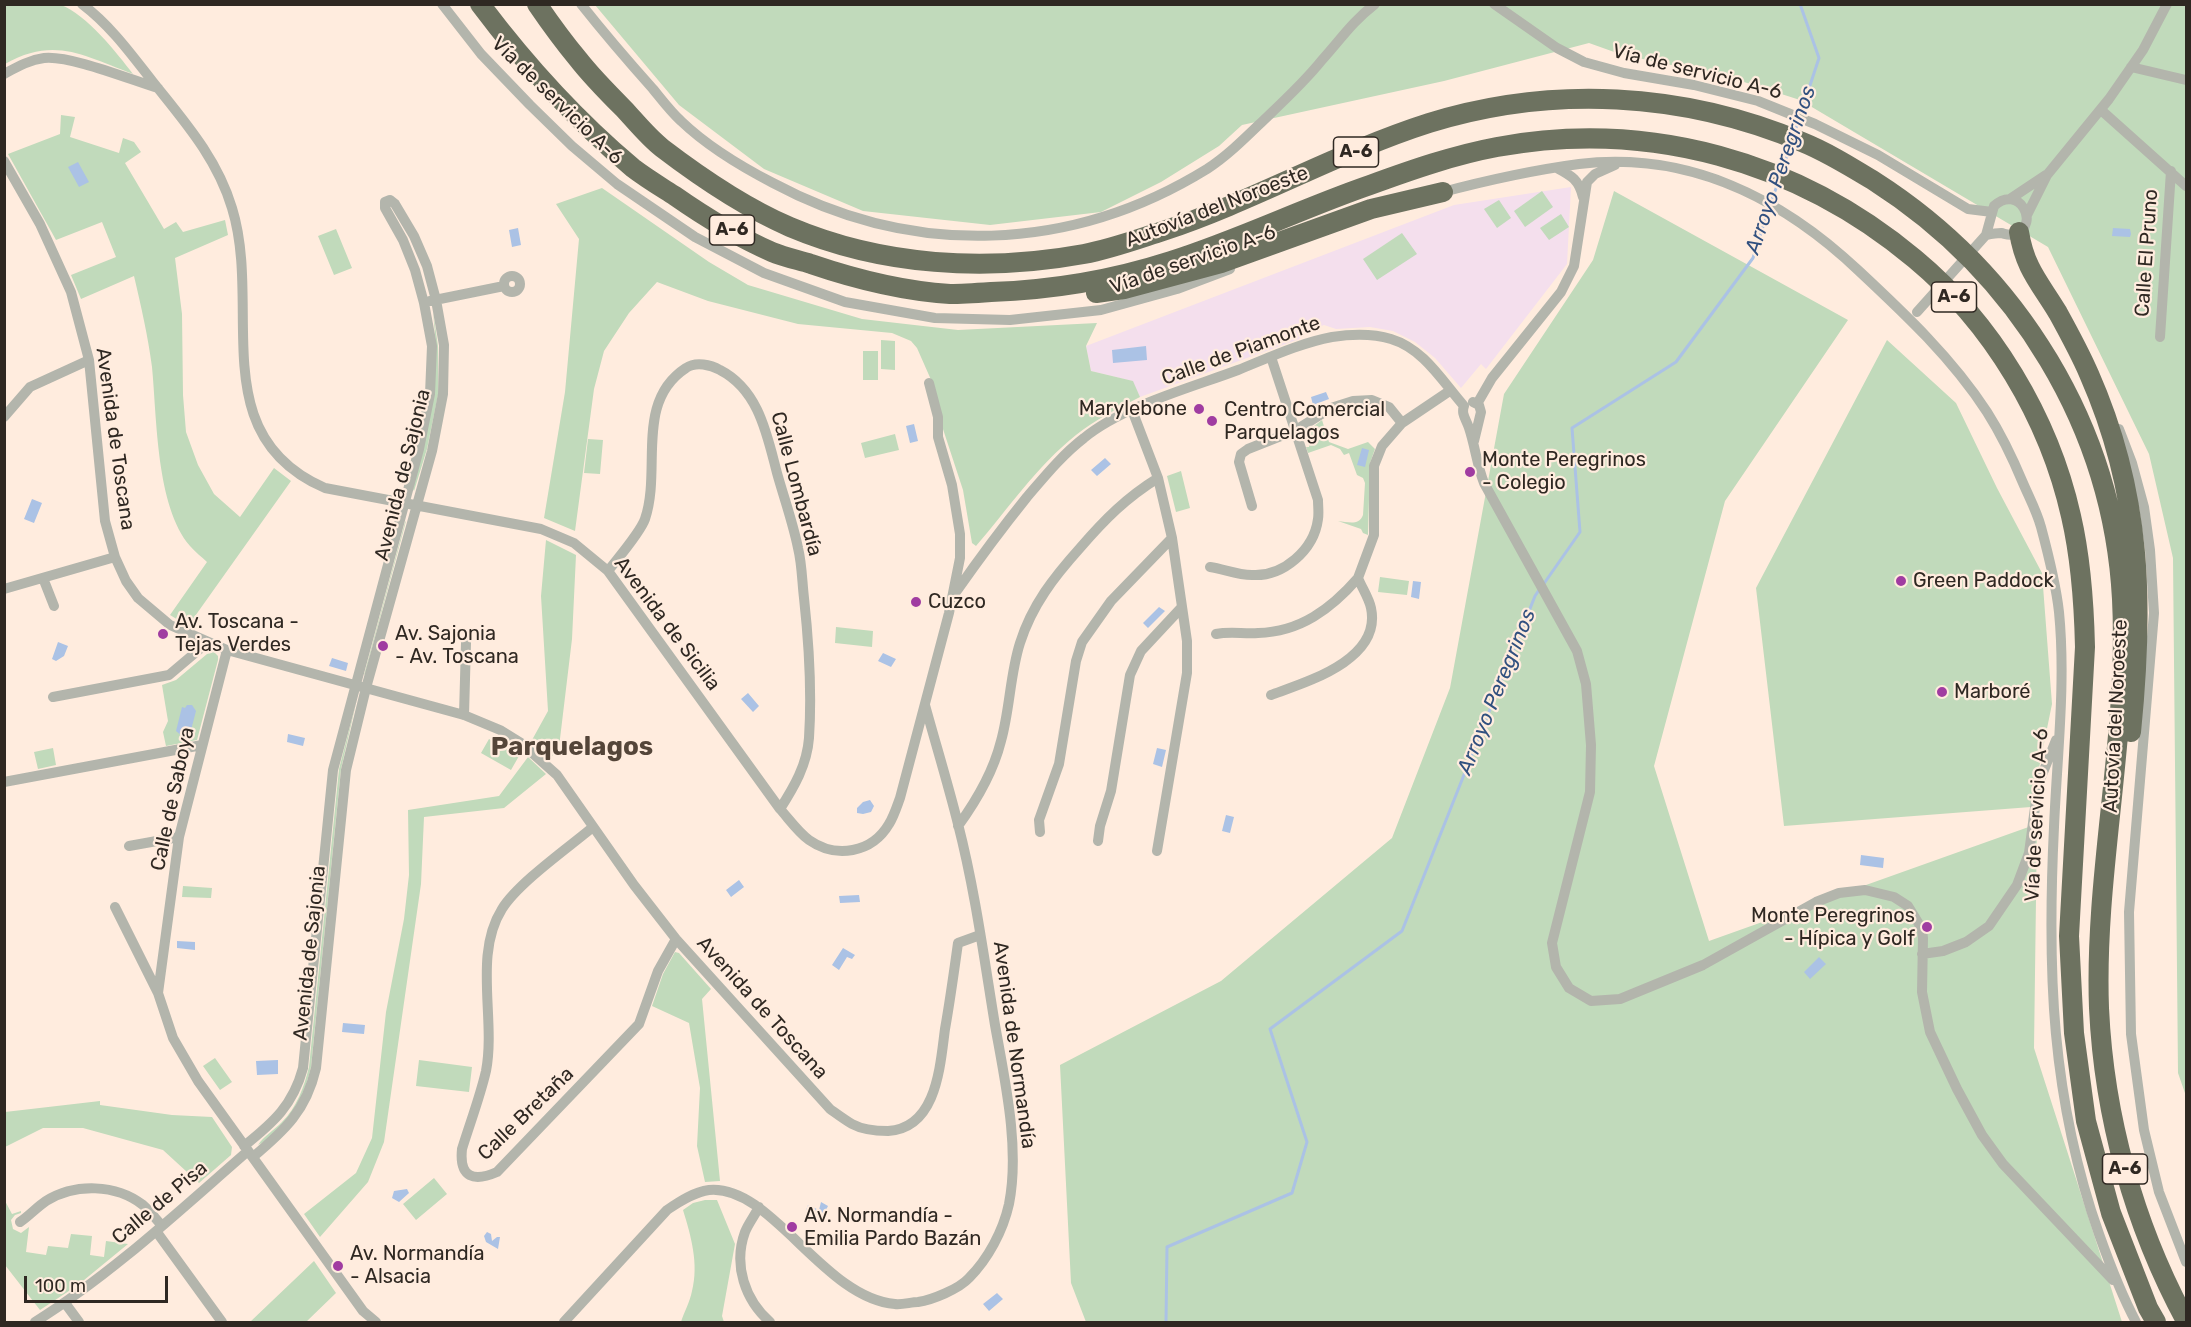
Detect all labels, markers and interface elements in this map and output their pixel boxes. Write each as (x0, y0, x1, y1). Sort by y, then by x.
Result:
street label: Vía de servicio A-6 (486, 32, 628, 170)
street label: Vía de servicio A-6 (1610, 39, 1784, 105)
water label: Arroyo Peregrinos (1740, 83, 1822, 257)
road number: A-6 (1334, 137, 1378, 167)
street label: Autovía del Noroeste (1122, 161, 1312, 253)
street label: Calle El Pruno (2131, 188, 2163, 318)
road number: A-6 (710, 215, 754, 245)
street label: Vía de servicio A-6 (1107, 220, 1279, 300)
road number: A-6 (1932, 282, 1976, 312)
street label: Calle de Piamonte (1158, 311, 1324, 391)
street label: Avenida de Toscana (90, 346, 140, 532)
street label: Avenida de Sajonia (370, 387, 436, 563)
place label: Marylebone (1079, 397, 1187, 421)
place label: Centro Comercial Parquelagos (1224, 398, 1385, 445)
marker: Marylebone (1192, 402, 1206, 416)
street label: Calle Lombardía (765, 409, 827, 559)
marker: Centro Comercial Parquelagos (1205, 414, 1219, 428)
place label: Monte Peregrinos - Colegio (1482, 448, 1646, 495)
marker: Monte Peregrinos - Colegio (1463, 465, 1477, 479)
street label: Avenida de Sicilia (609, 552, 725, 696)
place label: Green Paddock (1913, 569, 2054, 593)
marker: Green Paddock (1894, 574, 1908, 588)
place label: Cuzco (928, 590, 986, 614)
marker: Cuzco (909, 595, 923, 609)
water label: Arroyo Peregrinos (1452, 606, 1542, 778)
place label: Av. Toscana - Tejas Verdes (175, 610, 299, 657)
street label: Autovía del Noroeste (2099, 619, 2133, 813)
place label: Av. Sajonia - Av. Toscana (395, 622, 519, 669)
marker: Av. Toscana - Tejas Verdes (156, 627, 170, 641)
marker: Av. Sajonia - Av. Toscana (376, 639, 390, 653)
place label: Marboré (1954, 680, 2031, 704)
marker: Marboré (1935, 685, 1949, 699)
street label: Calle de Saboya (146, 725, 200, 873)
street label: Vía de servicio A-6 (2020, 728, 2054, 902)
district label: Parquelagos (491, 731, 653, 763)
street label: Avenida de Sajonia (289, 864, 331, 1042)
place label: Monte Peregrinos - Hípica y Golf (1751, 904, 1915, 951)
marker: Monte Peregrinos - Hípica y Golf (1920, 920, 1934, 934)
street label: Avenida de Toscana (691, 932, 833, 1084)
street label: Avenida de Normandía (988, 940, 1040, 1150)
street label: Calle Bretaña (473, 1062, 579, 1166)
road number: A-6 (2102, 1154, 2148, 1184)
street label: Calle de Pisa (107, 1156, 213, 1250)
place label: Av. Normandía - Emilia Pardo Bazán (804, 1204, 981, 1251)
marker: Av. Normandía - Emilia Pardo Bazán (785, 1220, 799, 1234)
place label: Av. Normandía - Alsacia (350, 1242, 484, 1289)
marker: Av. Normandía - Alsacia (331, 1259, 345, 1273)
scale bar (27, 1264, 171, 1302)
text: 100 m (35, 1275, 86, 1297)

